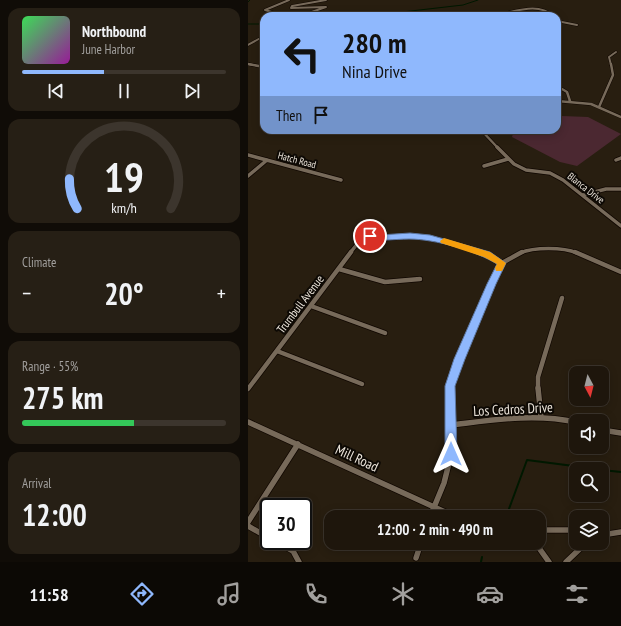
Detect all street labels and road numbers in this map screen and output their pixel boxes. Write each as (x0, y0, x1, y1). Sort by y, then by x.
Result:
street label: Hatch Road (276, 149, 318, 171)
street label: Blanca Drive (565, 170, 607, 206)
street label: Trumbull Avenue (273, 272, 327, 336)
street label: Los Cedros Drive (473, 398, 554, 420)
street label: Mill Road (333, 440, 381, 476)

